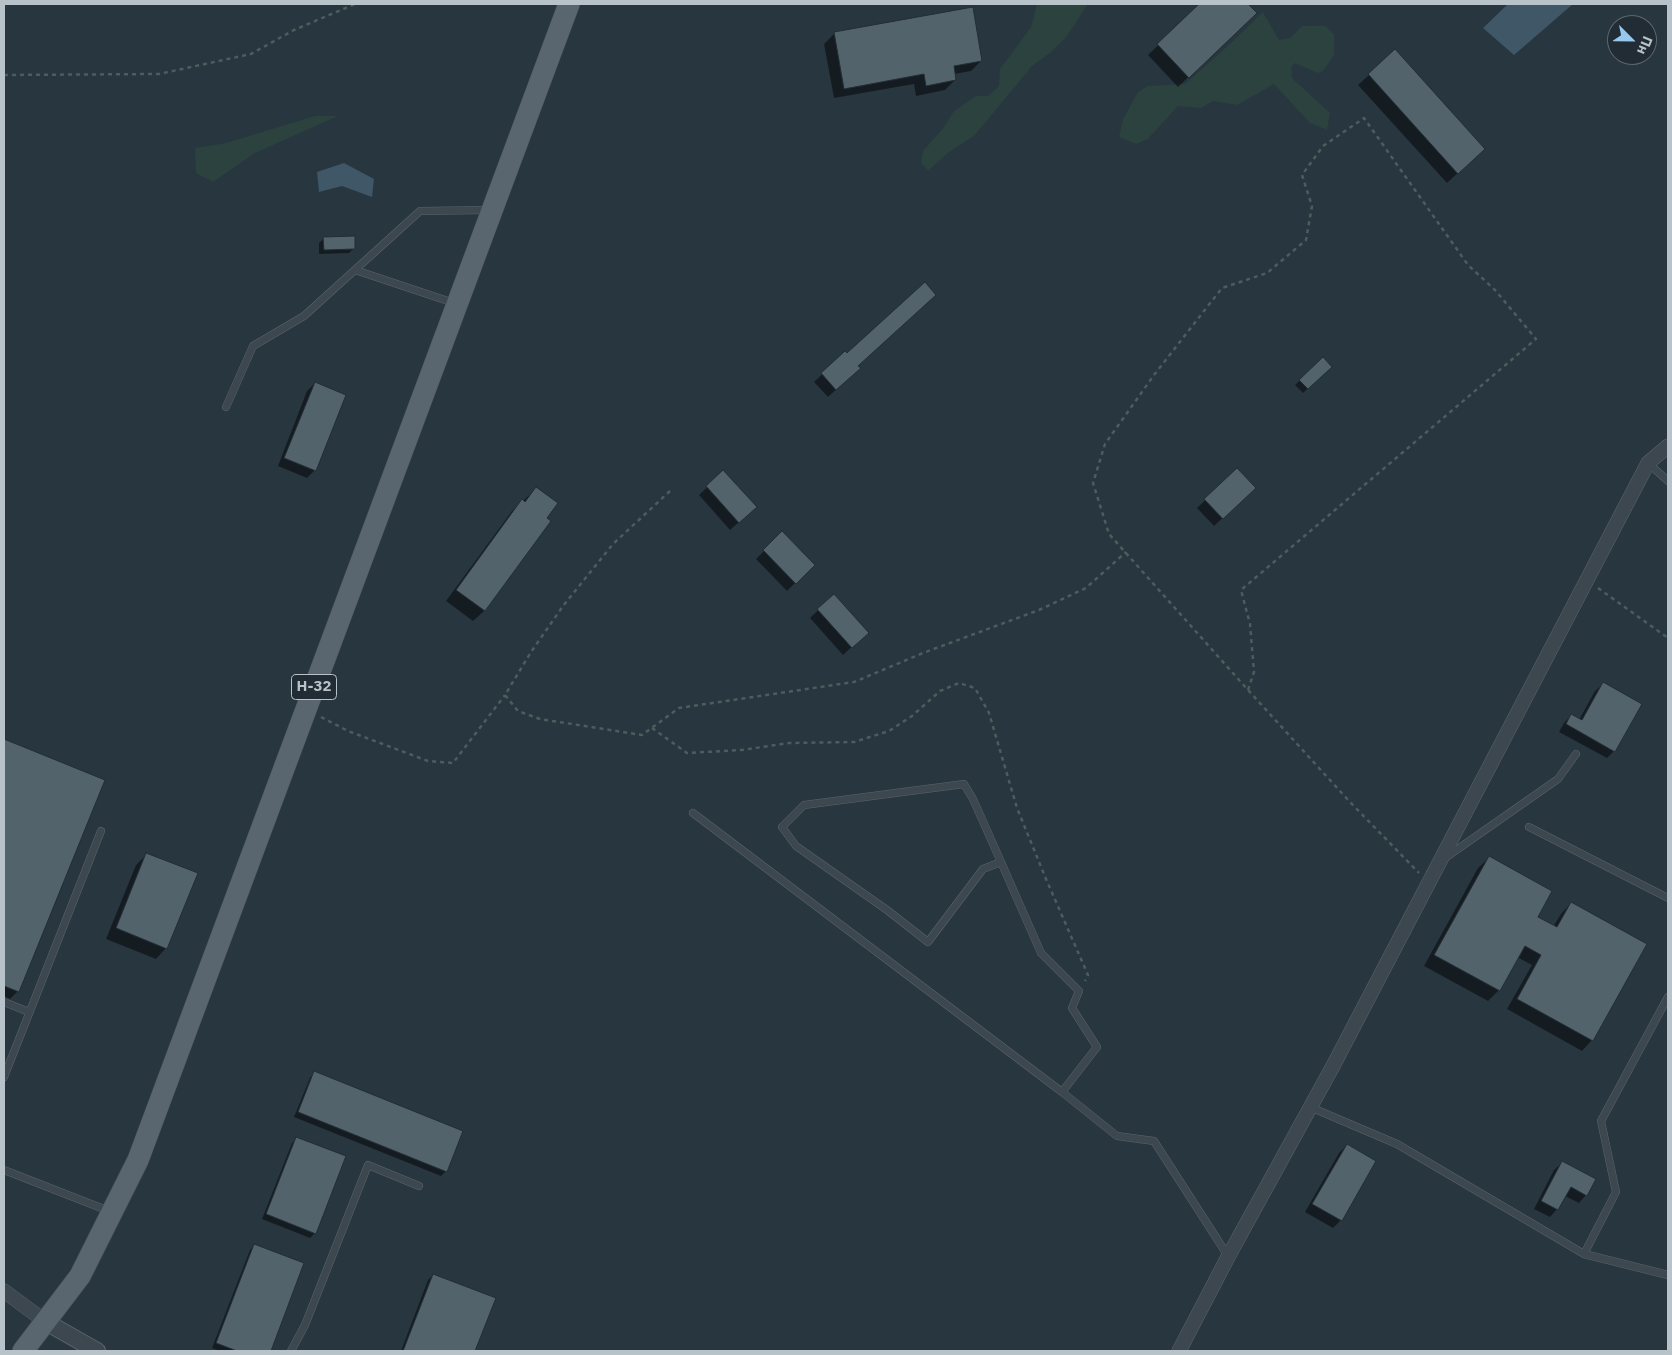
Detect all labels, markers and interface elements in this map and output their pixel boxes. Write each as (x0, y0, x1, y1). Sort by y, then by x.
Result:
north arrow (1607, 15, 1657, 65)
text: Пн (1633, 33, 1657, 58)
road number: Н-32 (292, 674, 336, 700)

